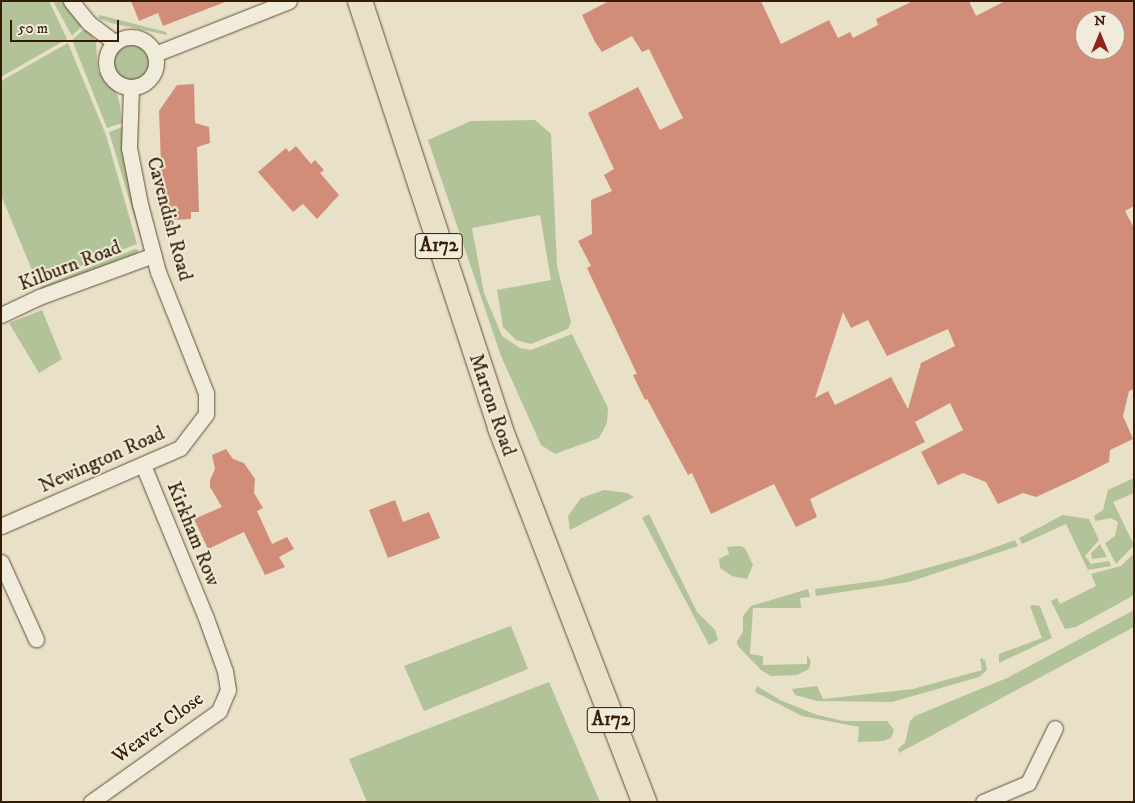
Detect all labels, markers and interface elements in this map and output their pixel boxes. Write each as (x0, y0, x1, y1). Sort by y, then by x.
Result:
scale bar (12, 10, 121, 42)
north arrow (1075, 10, 1125, 60)
text: N (1094, 12, 1106, 30)
text: 50 m (18, 19, 48, 38)
street label: Cavendish Road (141, 154, 197, 284)
road number: A172 (414, 230, 464, 262)
street label: Kilburn Road (15, 235, 125, 297)
street label: Marton Road (463, 351, 521, 459)
street label: Newington Road (36, 422, 168, 498)
street label: Kirkham Row (161, 478, 225, 590)
street label: Weaver Close (108, 687, 208, 769)
road number: A172 (586, 704, 636, 736)

